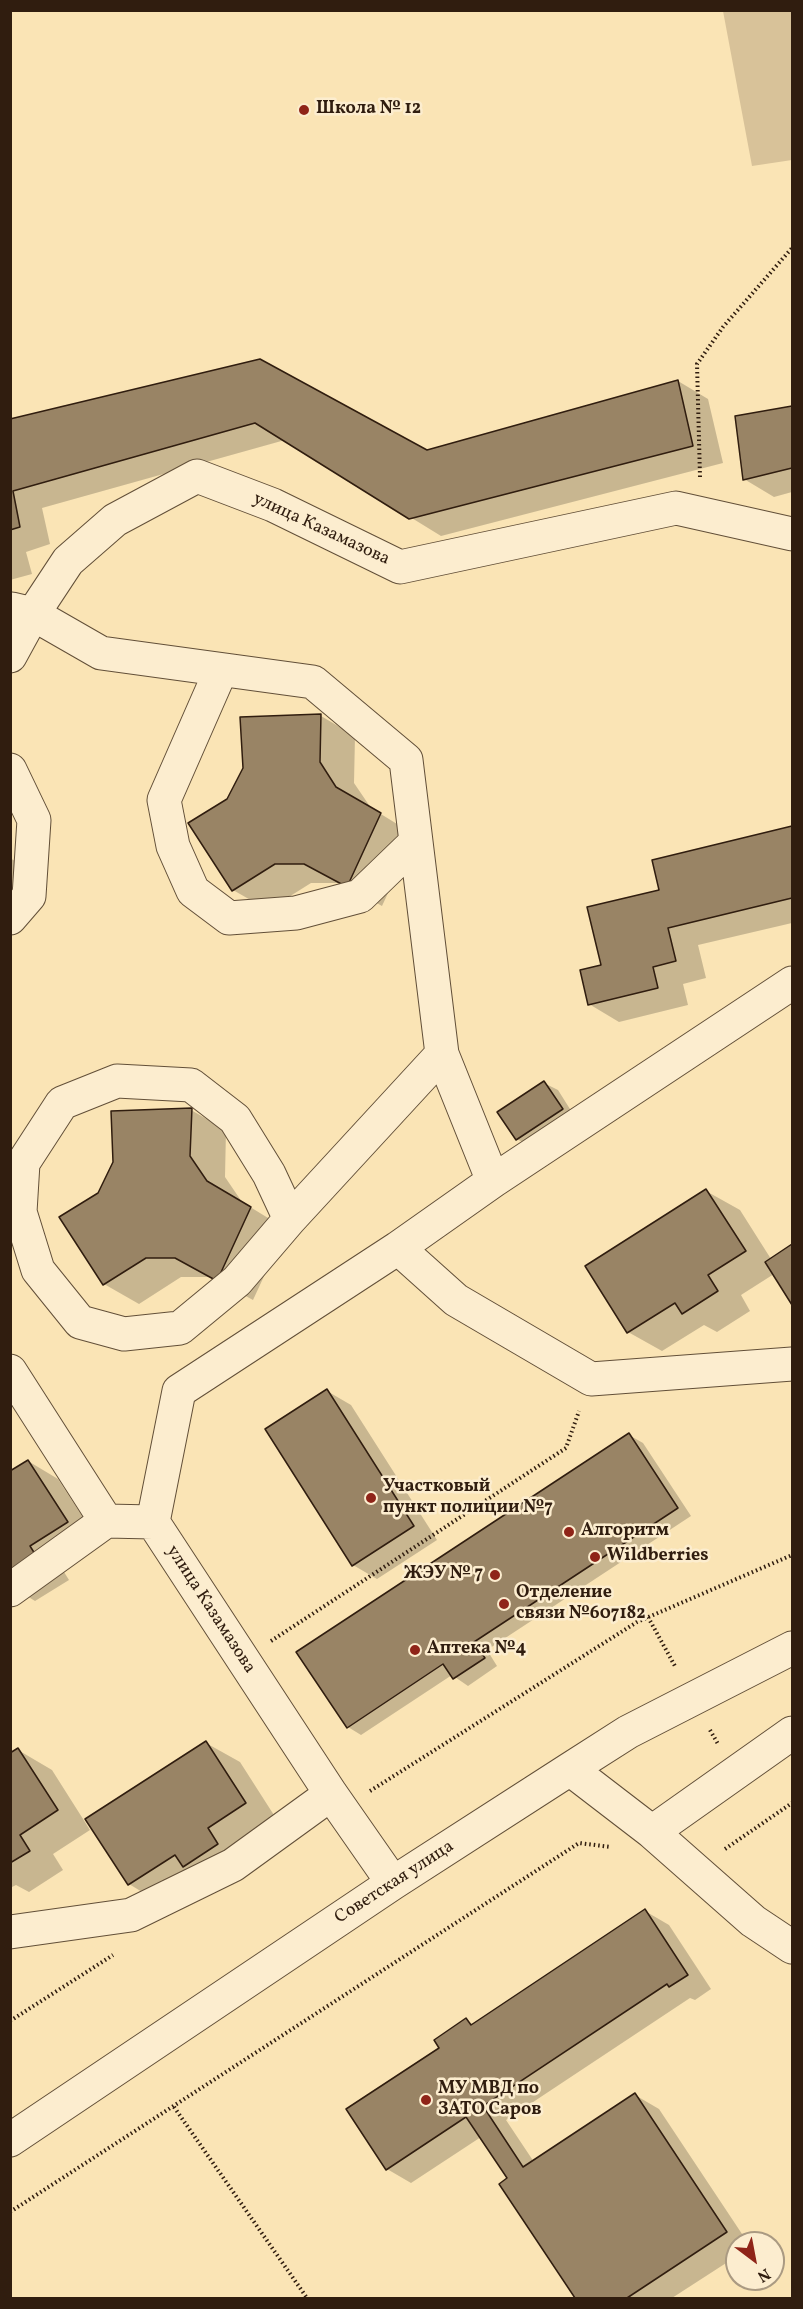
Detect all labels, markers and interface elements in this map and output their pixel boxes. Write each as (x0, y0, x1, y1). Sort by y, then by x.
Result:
place label: Школа № 12 (316, 99, 421, 121)
marker: Школа № 12 (297, 103, 311, 117)
street label: улица Казамазова (249, 489, 393, 571)
place label: Участковый пункт полиции №7 (383, 1477, 553, 1520)
marker: Участковый пункт полиции №7 (364, 1491, 378, 1505)
place label: Алгоритм (581, 1521, 669, 1543)
marker: Алгоритм (562, 1525, 576, 1539)
street label: улица Казамазова (161, 1542, 259, 1678)
place label: Wildberries (607, 1546, 708, 1568)
marker: Wildberries (588, 1550, 602, 1564)
place label: ЖЭУ № 7 (404, 1564, 483, 1586)
marker: ЖЭУ № 7 (488, 1568, 502, 1582)
place label: Отделение связи №607182 (516, 1583, 646, 1626)
marker: Отделение связи №607182 (497, 1597, 511, 1611)
place label: Аптека №4 (427, 1639, 526, 1661)
marker: Аптека №4 (408, 1643, 422, 1657)
street label: Советская улица (331, 1836, 459, 1930)
place label: МУ МВД по ЗАТО Саров (438, 2079, 541, 2122)
marker: МУ МВД по ЗАТО Саров (419, 2093, 433, 2107)
north arrow (725, 2231, 785, 2291)
text: N (753, 2262, 774, 2287)

